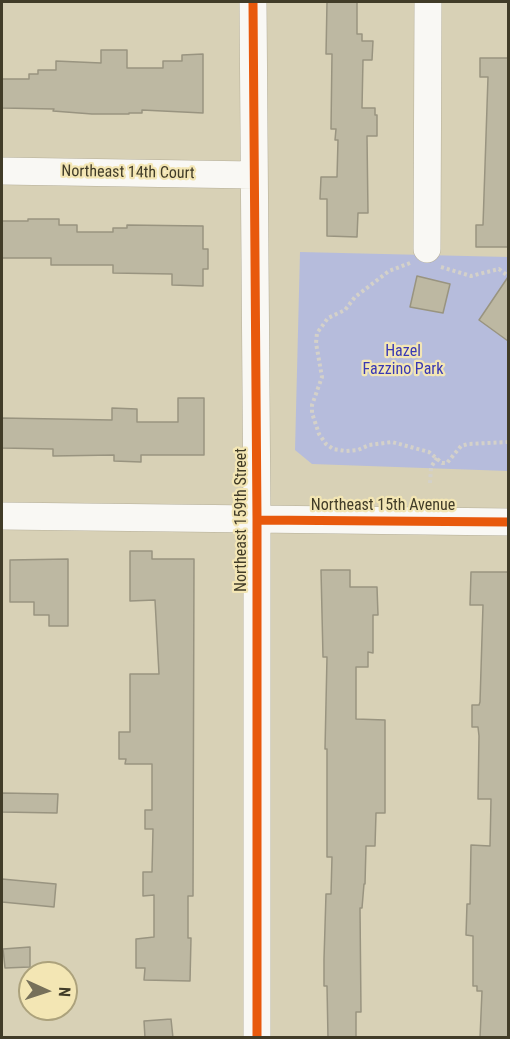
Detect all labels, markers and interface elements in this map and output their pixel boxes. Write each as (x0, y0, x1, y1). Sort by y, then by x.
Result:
street label: Northeast 14th Court (61, 162, 195, 184)
park label: Hazel Fazzino Park (363, 342, 443, 380)
street label: Northeast 159th Street (232, 448, 252, 592)
street label: Northeast 15th Avenue (311, 496, 455, 516)
north arrow (18, 961, 78, 1021)
text: N (55, 986, 74, 997)

